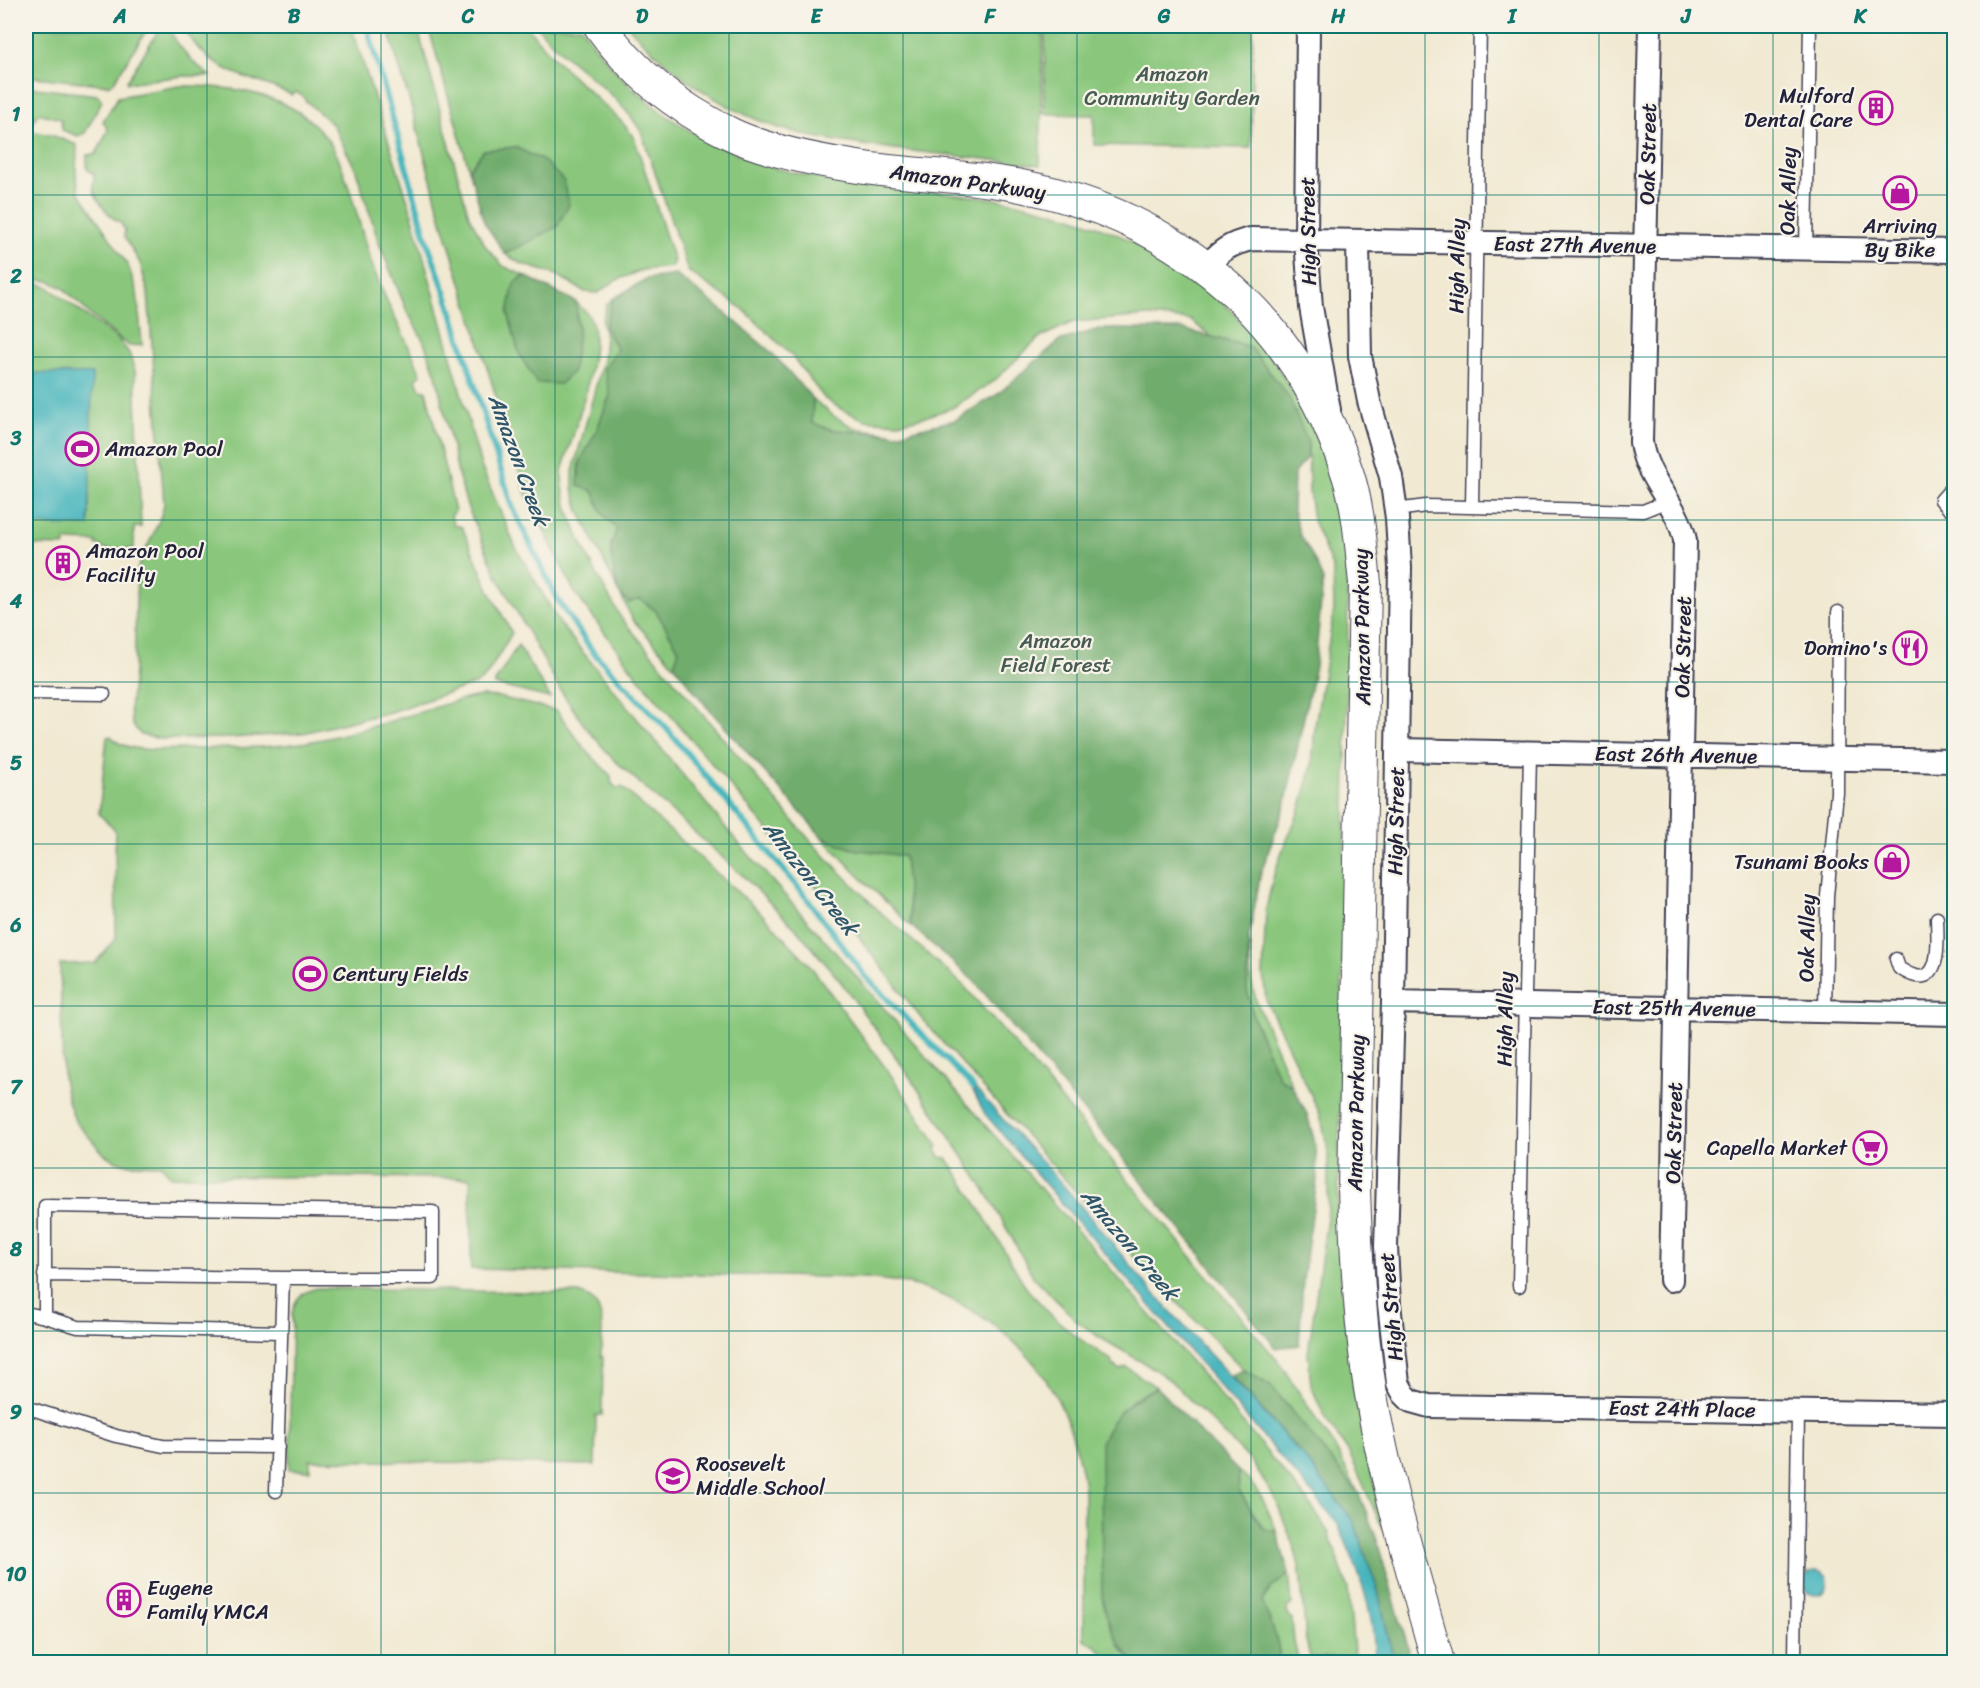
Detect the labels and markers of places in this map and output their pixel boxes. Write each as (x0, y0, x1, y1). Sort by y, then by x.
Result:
place label: Mulford Dental Care (1744, 77, 1855, 139)
building icon: Mulford Dental Care (1858, 90, 1894, 126)
shop icon: Arriving By Bike (1882, 175, 1918, 211)
place label: Arriving By Bike (1862, 207, 1938, 269)
place label: Amazon Pool (104, 430, 224, 468)
sports icon: Amazon Pool (64, 431, 100, 467)
place label: Amazon Pool Facility (85, 532, 205, 594)
building icon: Amazon Pool Facility (45, 545, 81, 581)
place label: Domino's (1804, 629, 1887, 667)
restaurant icon: Domino's (1892, 630, 1928, 666)
place label: Tsunami Books (1734, 843, 1869, 881)
shop icon: Tsunami Books (1874, 844, 1910, 880)
place label: Century Fields (333, 955, 469, 993)
sports icon: Century Fields (292, 956, 328, 992)
place label: Capella Market (1707, 1129, 1849, 1167)
supermarket icon: Capella Market (1852, 1130, 1888, 1166)
place label: Roosevelt Middle School (696, 1445, 826, 1507)
school or university icon: Roosevelt Middle School (655, 1458, 691, 1494)
place label: Eugene Family YMCA (147, 1569, 269, 1631)
building icon: Eugene Family YMCA (106, 1582, 142, 1618)

